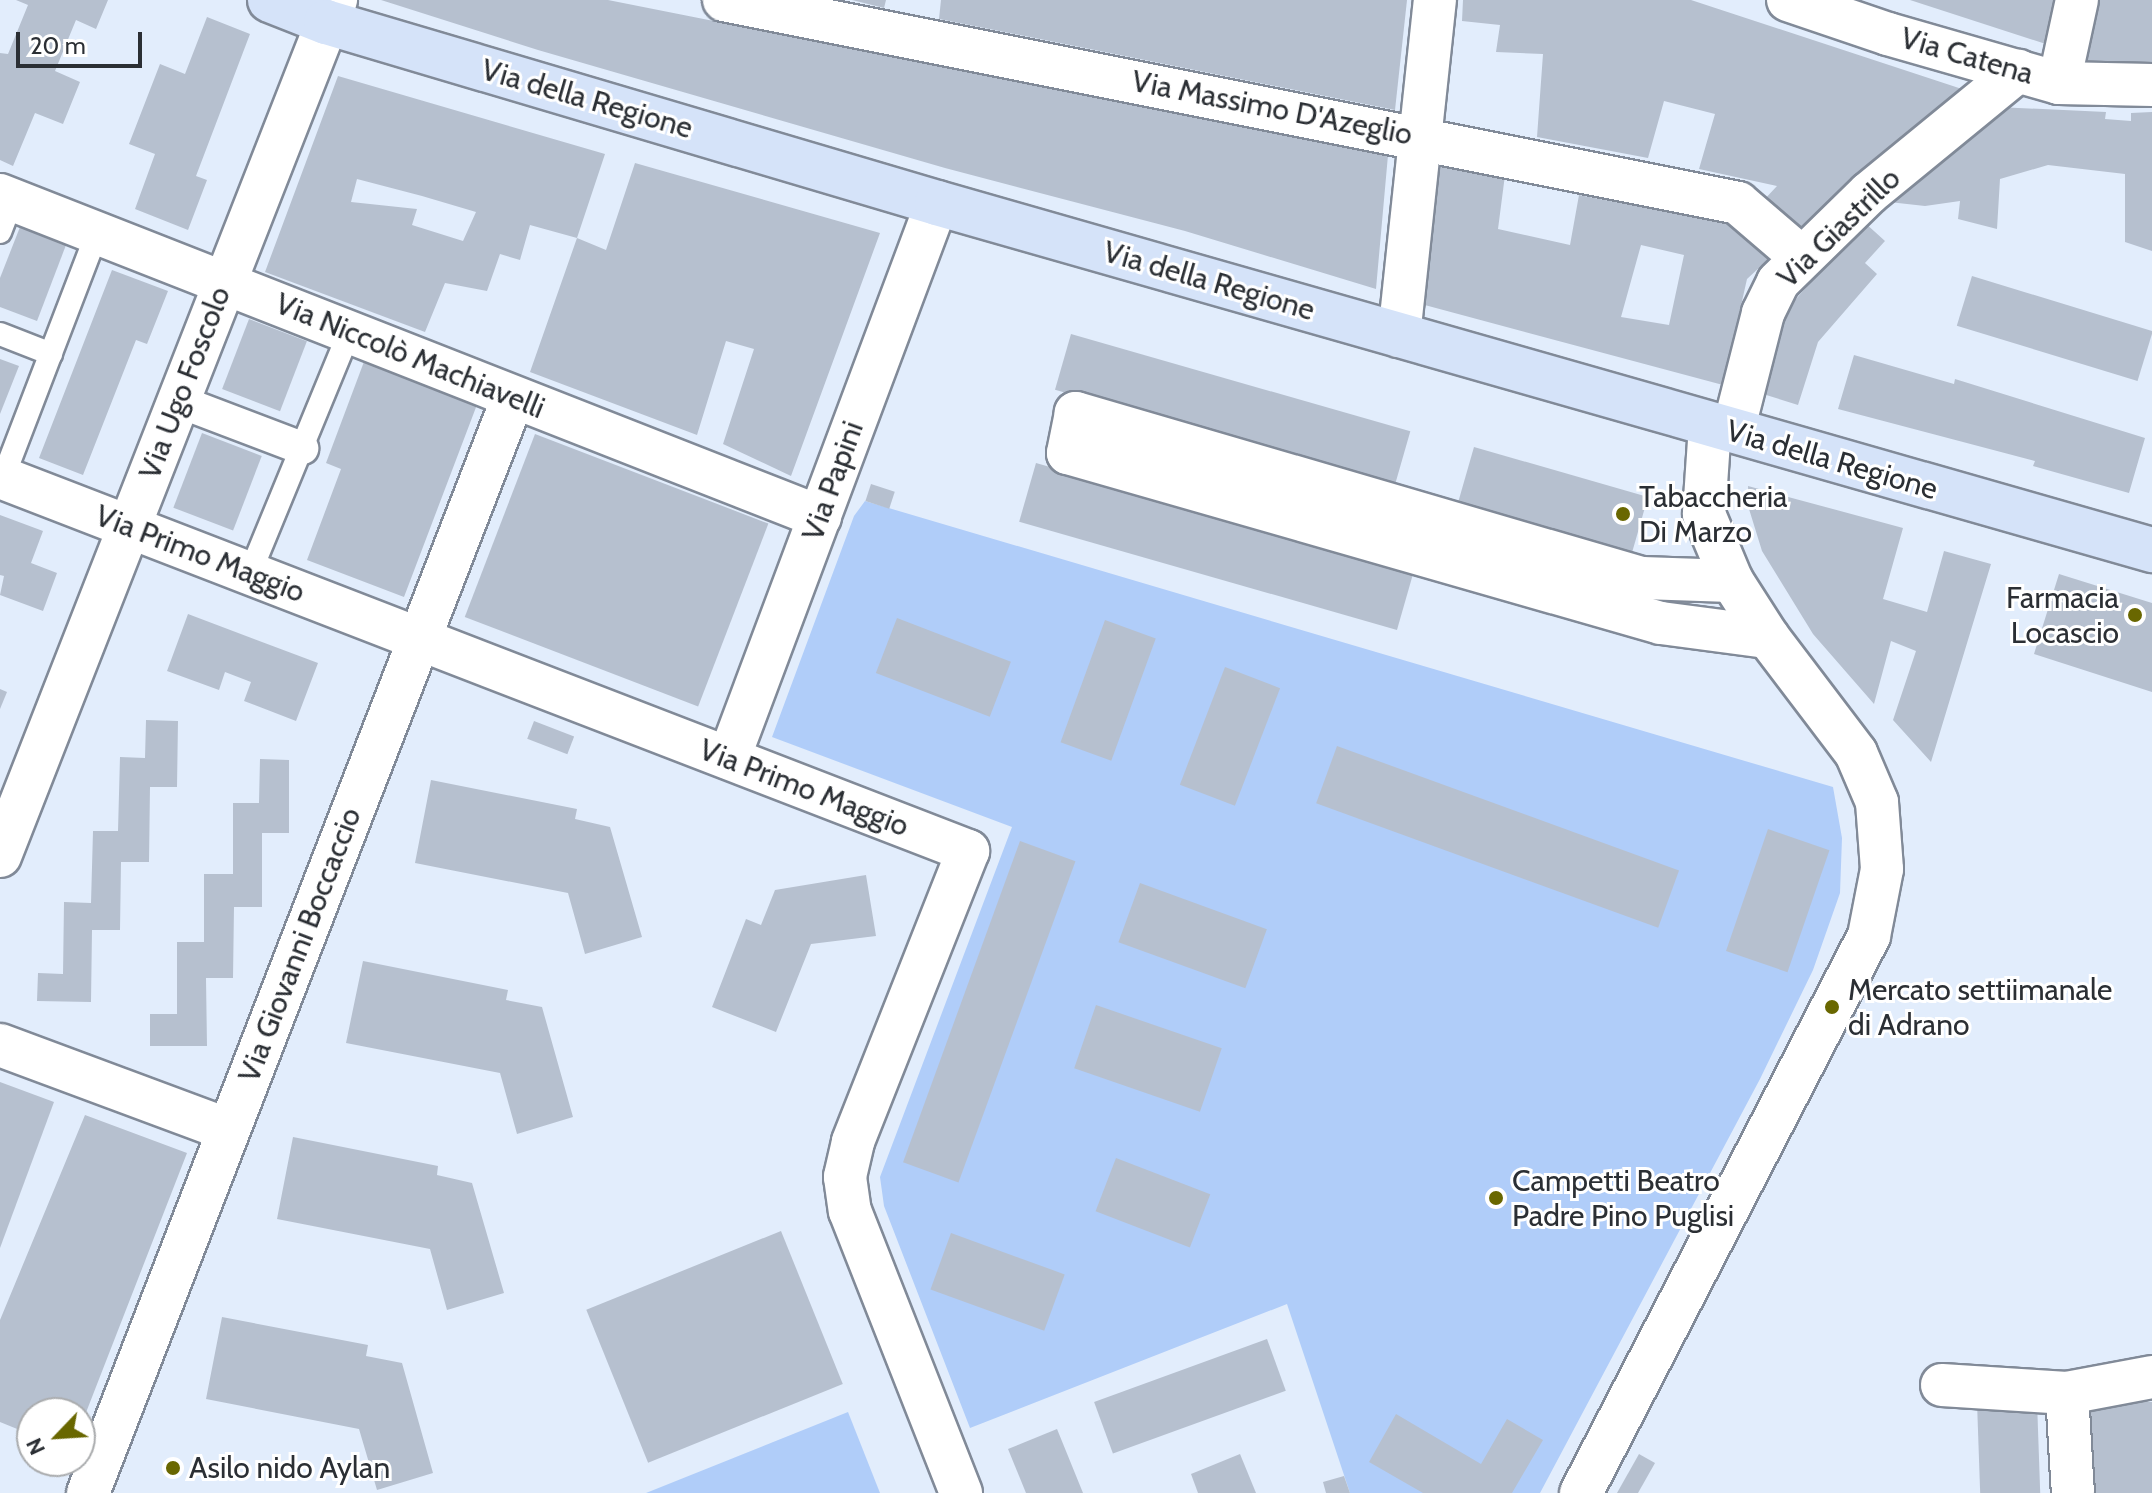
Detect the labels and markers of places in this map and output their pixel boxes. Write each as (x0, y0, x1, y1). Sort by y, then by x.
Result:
place label: Tabaccheria Di Marzo (1639, 479, 1787, 550)
marker: Tabaccheria Di Marzo (1614, 505, 1632, 523)
place label: Farmacia Locascio (2006, 580, 2119, 650)
marker: Farmacia Locascio (2126, 606, 2144, 624)
place label: Mercato settiimanale di Adrano (1848, 972, 2112, 1042)
marker: Mercato settiimanale di Adrano (1823, 998, 1841, 1016)
place label: Campetti Beatro Padre Pino Puglisi (1512, 1163, 1734, 1234)
marker: Campetti Beatro Padre Pino Puglisi (1487, 1189, 1505, 1207)
place label: Asilo nido Aylan (189, 1450, 390, 1486)
marker: Asilo nido Aylan (164, 1459, 182, 1477)

